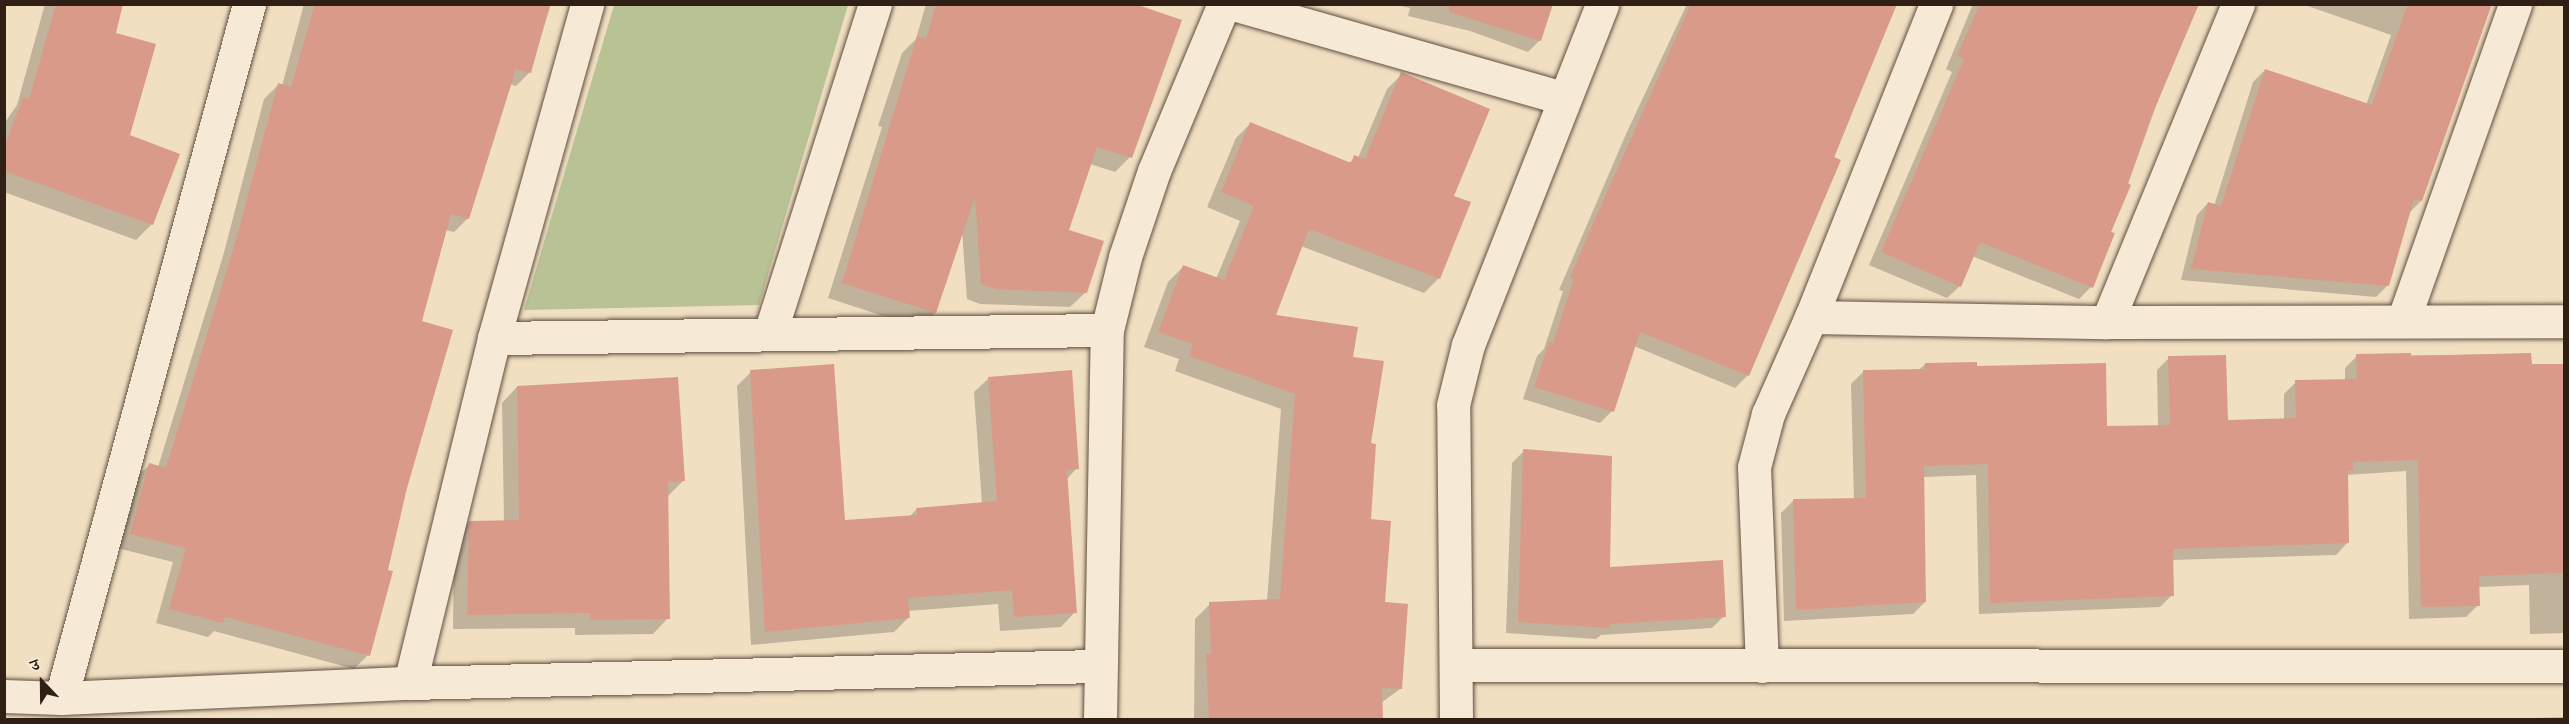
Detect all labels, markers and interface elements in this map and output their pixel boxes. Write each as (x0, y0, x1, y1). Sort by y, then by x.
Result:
north arrow (12, 652, 72, 712)
text: उ (27, 654, 43, 676)

